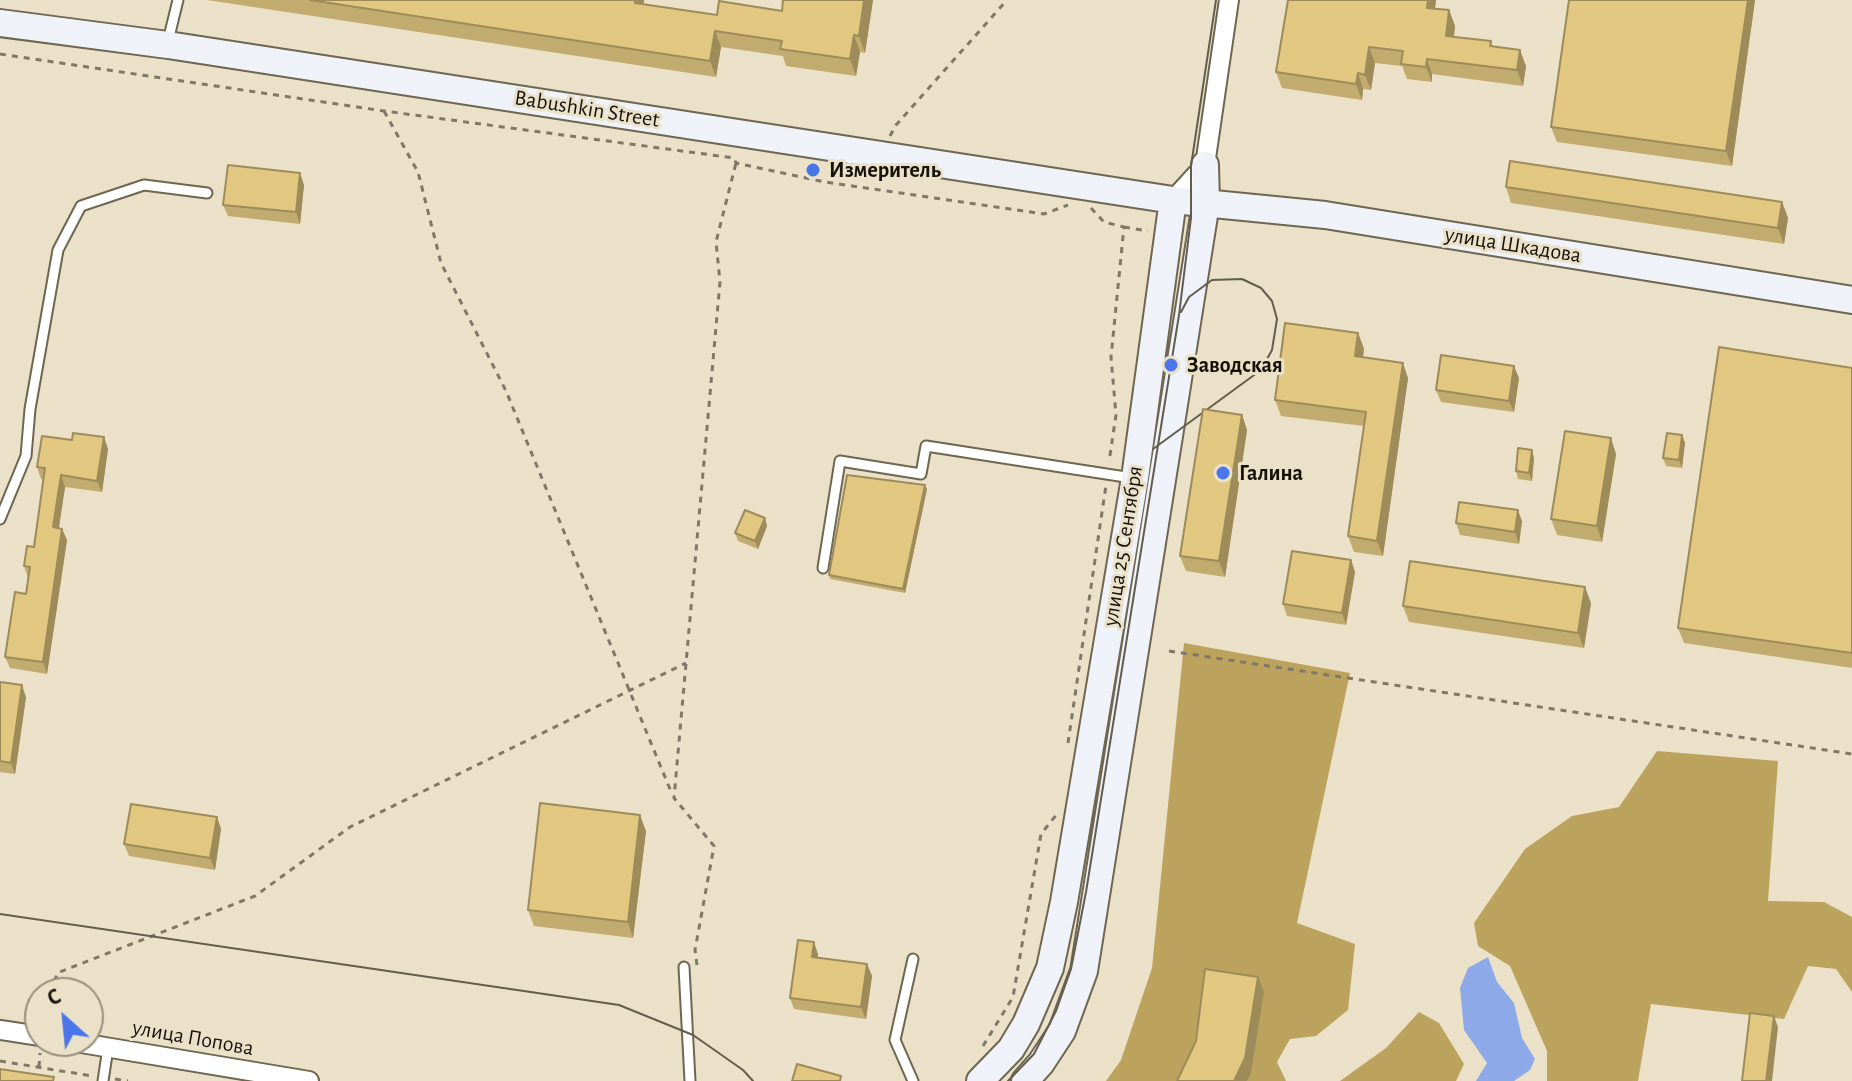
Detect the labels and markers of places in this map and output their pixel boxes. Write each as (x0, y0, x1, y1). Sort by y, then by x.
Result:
place label: Измеритель (829, 157, 941, 183)
marker: Измеритель (804, 161, 822, 179)
place label: Заводская (1187, 352, 1283, 378)
marker: Заводская (1162, 356, 1180, 374)
place label: Галина (1239, 460, 1303, 486)
marker: Галина (1214, 464, 1232, 482)

